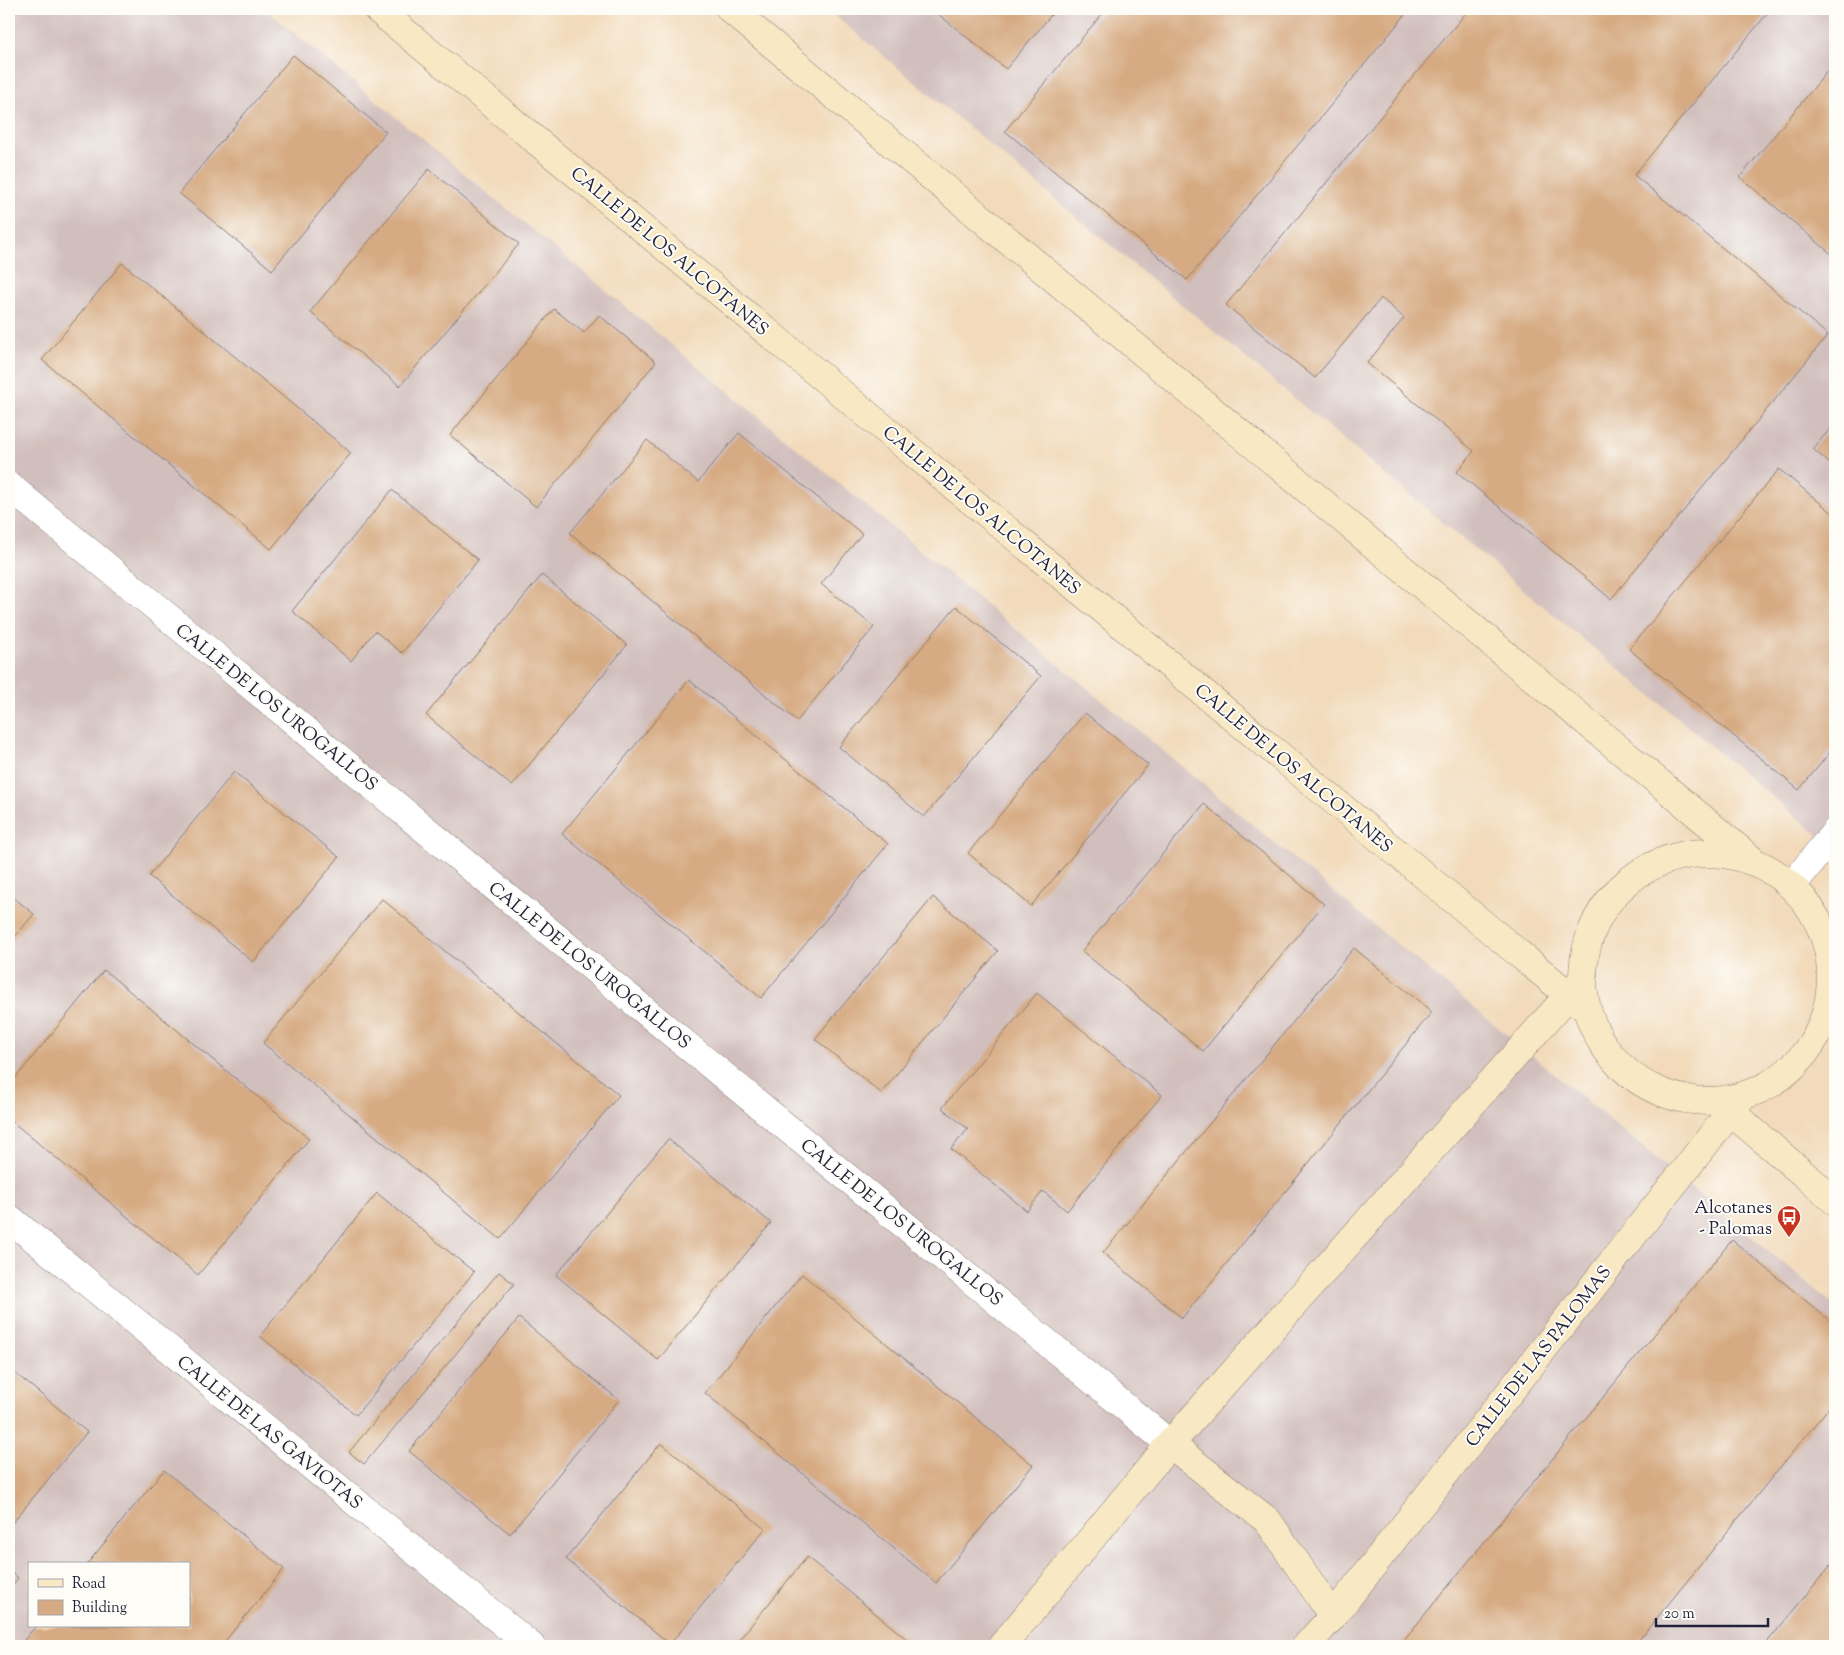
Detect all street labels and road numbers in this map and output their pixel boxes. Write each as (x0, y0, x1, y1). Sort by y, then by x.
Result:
street label: CALLE DE LOS ALCOTANES (564, 162, 773, 343)
street label: CALLE DE LOS ALCOTANES (876, 421, 1085, 602)
street label: CALLE DE LOS UROGALLOS (169, 619, 383, 799)
street label: CALLE DE LOS ALCOTANES (1188, 679, 1397, 860)
street label: CALLE DE LOS UROGALLOS (482, 877, 696, 1057)
street label: CALLE DE LOS UROGALLOS (794, 1134, 1008, 1314)
street label: CALLE DE LAS PALOMAS (1460, 1261, 1619, 1454)
street label: CALLE DE LAS GAVIOTAS (170, 1350, 367, 1517)

